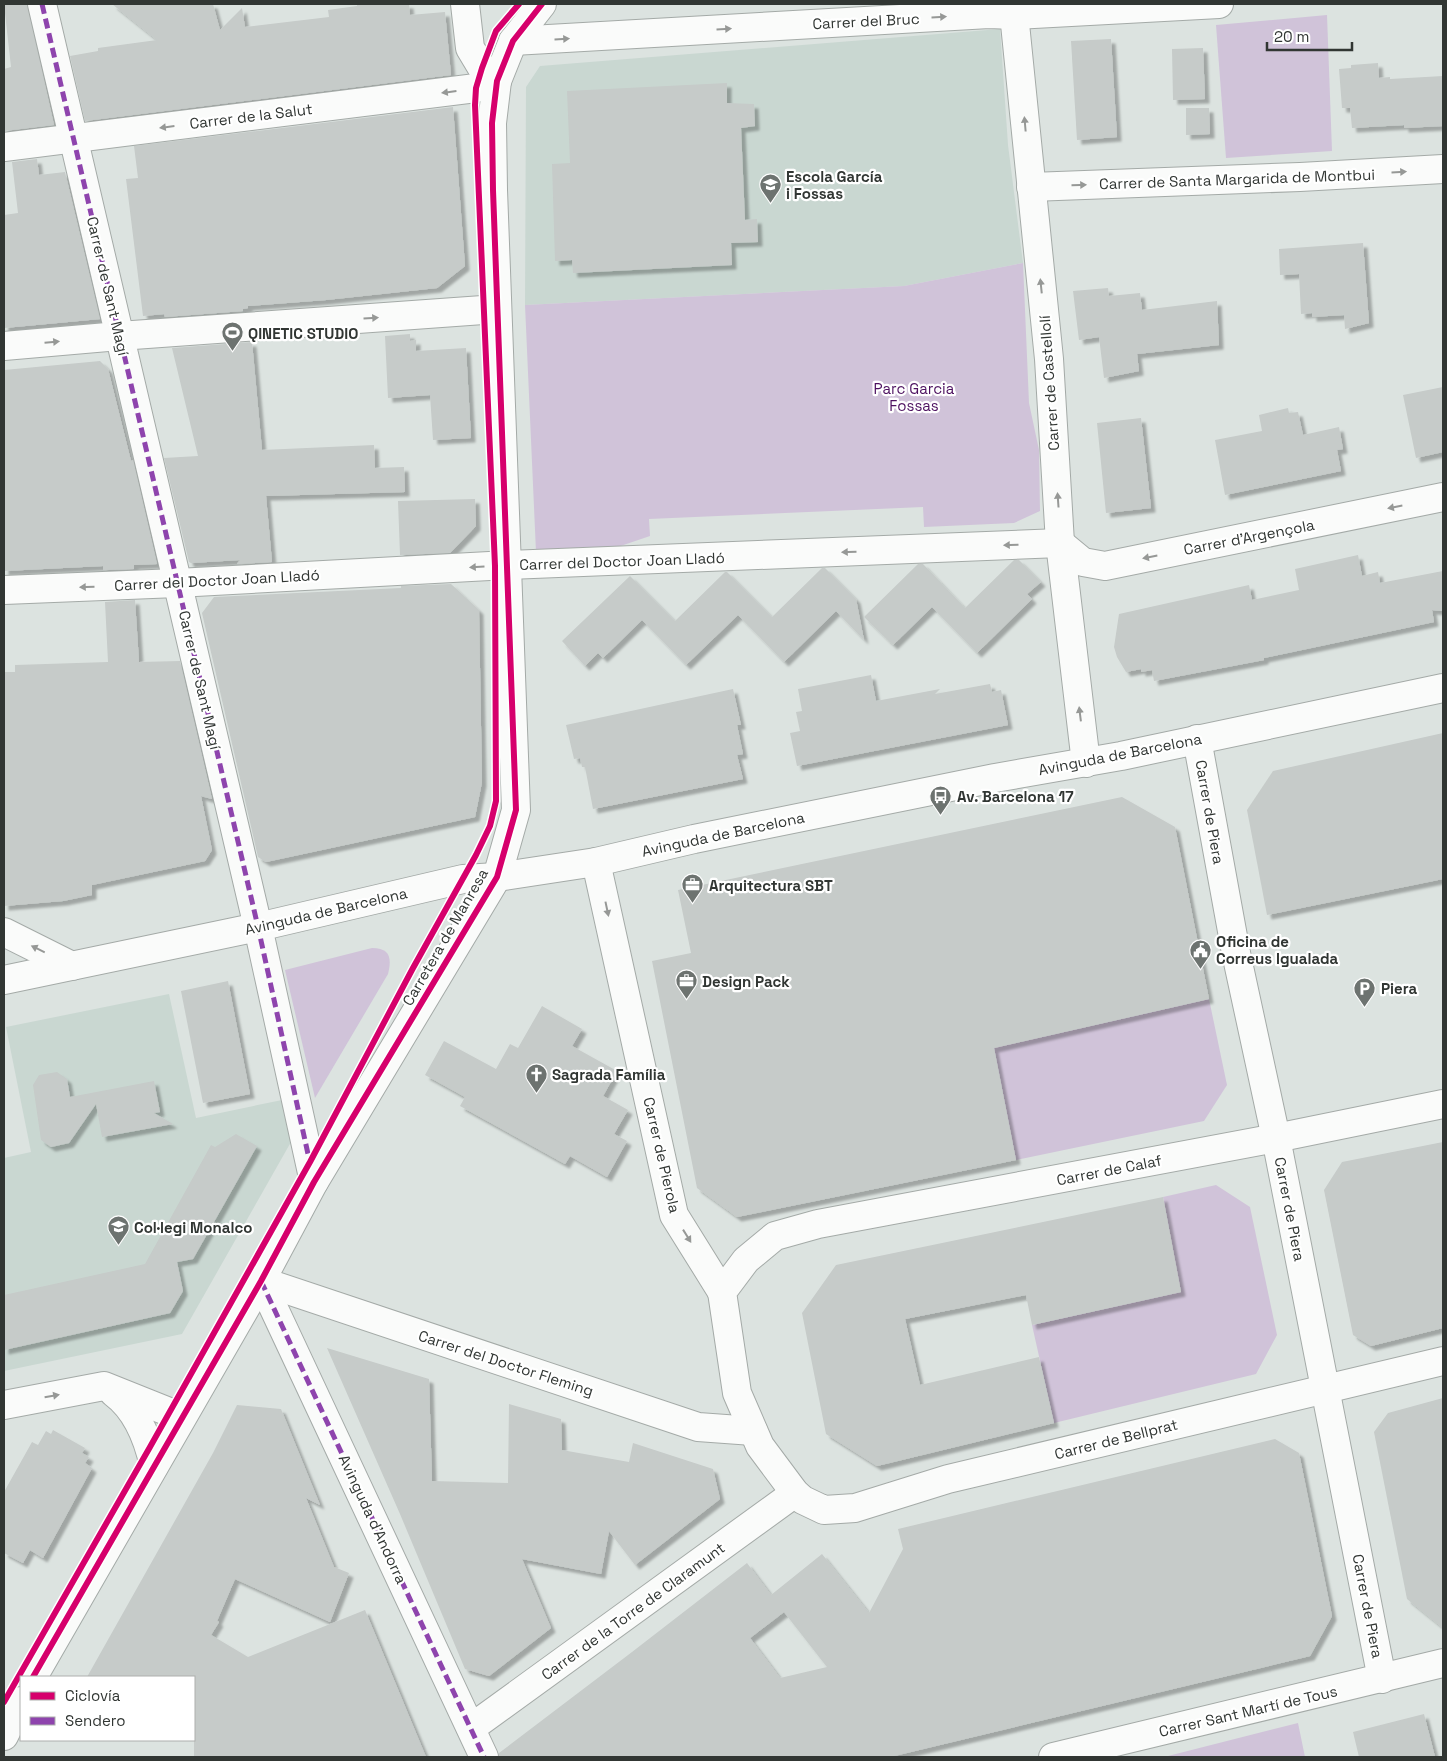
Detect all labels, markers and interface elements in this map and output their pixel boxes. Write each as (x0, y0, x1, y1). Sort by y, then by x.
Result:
street label: Carrer del Bruc (812, 9, 920, 33)
one-way arrow (931, 13, 947, 21)
scale bar (1267, 20, 1352, 52)
one-way arrow (716, 25, 732, 33)
text: 20 m (1274, 27, 1309, 46)
one-way arrow (554, 34, 570, 42)
one-way arrow (441, 88, 457, 96)
street label: Carrer de la Salut (188, 99, 314, 133)
one-way arrow (1021, 116, 1029, 132)
one-way arrow (158, 123, 174, 131)
street label: Carrer de Santa Margarida de Montbui (1099, 165, 1375, 193)
place label: Escola García i Fossas (786, 167, 883, 203)
one-way arrow (1391, 167, 1407, 175)
school or university icon: Escola García i Fossas (758, 173, 782, 204)
one-way arrow (1072, 181, 1088, 189)
street label: Carrer de Sant Magí (83, 215, 133, 358)
one-way arrow (1037, 278, 1045, 294)
one-way arrow (364, 313, 380, 321)
street label: Carrer de Castellolí (1035, 314, 1063, 451)
sports icon: QINETIC STUDIO (220, 321, 244, 352)
place label: QINETIC STUDIO (248, 324, 358, 343)
one-way arrow (45, 338, 61, 346)
park label: Parc Garcia Fossas (874, 379, 955, 415)
one-way arrow (1053, 492, 1061, 508)
one-way arrow (1388, 503, 1403, 511)
street label: Carrer d'Argençola (1182, 515, 1316, 559)
one-way arrow (1003, 541, 1019, 549)
street label: Carrer del Doctor Joan Lladó (519, 548, 725, 574)
one-way arrow (841, 548, 857, 556)
one-way arrow (1142, 553, 1158, 561)
one-way arrow (469, 564, 485, 572)
street label: Carrer del Doctor Joan Lladó (114, 565, 320, 595)
one-way arrow (79, 583, 95, 591)
street label: Carrer de Sant Magí (175, 609, 225, 752)
one-way arrow (1076, 706, 1084, 722)
street label: Avinguda de Barcelona (1037, 729, 1204, 779)
street label: Carrer de Piera (1191, 758, 1229, 866)
bus stop icon: Av. Barcelona 17 (929, 784, 953, 815)
place label: Av. Barcelona 17 (957, 787, 1074, 806)
street label: Avinguda de Barcelona (640, 807, 807, 861)
street label: Carretera de Manresa (398, 865, 492, 1009)
office icon: Arquitectura SBT (681, 873, 705, 904)
place label: Arquitectura SBT (709, 876, 833, 895)
street label: Avinguda de Barcelona (243, 883, 409, 939)
one-way arrow (603, 902, 611, 918)
place label: Oficina de Correus Igualada (1216, 932, 1339, 968)
public building icon: Oficina de Correus Igualada (1188, 938, 1212, 969)
one-way arrow (31, 945, 45, 953)
office icon: Design Pack (674, 969, 698, 1000)
place label: Design Pack (702, 972, 790, 991)
parking icon: Piera (1353, 976, 1377, 1007)
place label: Piera (1381, 979, 1417, 998)
church icon: Sagrada Família (524, 1062, 548, 1093)
place label: Sagrada Família (552, 1065, 666, 1084)
street label: Carrer de Pierola (639, 1095, 685, 1215)
street label: Carrer de Calaf (1055, 1150, 1164, 1190)
street label: Carrer de Piera (1271, 1155, 1309, 1263)
school or university icon: Col·legi Monalco (106, 1215, 130, 1246)
place label: Col·legi Monalco (134, 1218, 252, 1237)
one-way arrow (682, 1229, 692, 1242)
street label: Carrer del Doctor Fleming (416, 1326, 596, 1400)
one-way arrow (44, 1392, 60, 1400)
street label: Carrer de Bellprat (1052, 1414, 1180, 1464)
street label: Avinguda d'Andorra (335, 1451, 411, 1587)
street label: Carrer de la Torre de Claramunt (537, 1538, 729, 1684)
street label: Carrer de Piera (1349, 1552, 1387, 1660)
legend (20, 1676, 195, 1741)
street label: Carrer Sant Martí de Tous (1157, 1681, 1339, 1741)
text: Ciclovía (65, 1686, 121, 1705)
text: Sendero (65, 1711, 125, 1730)

